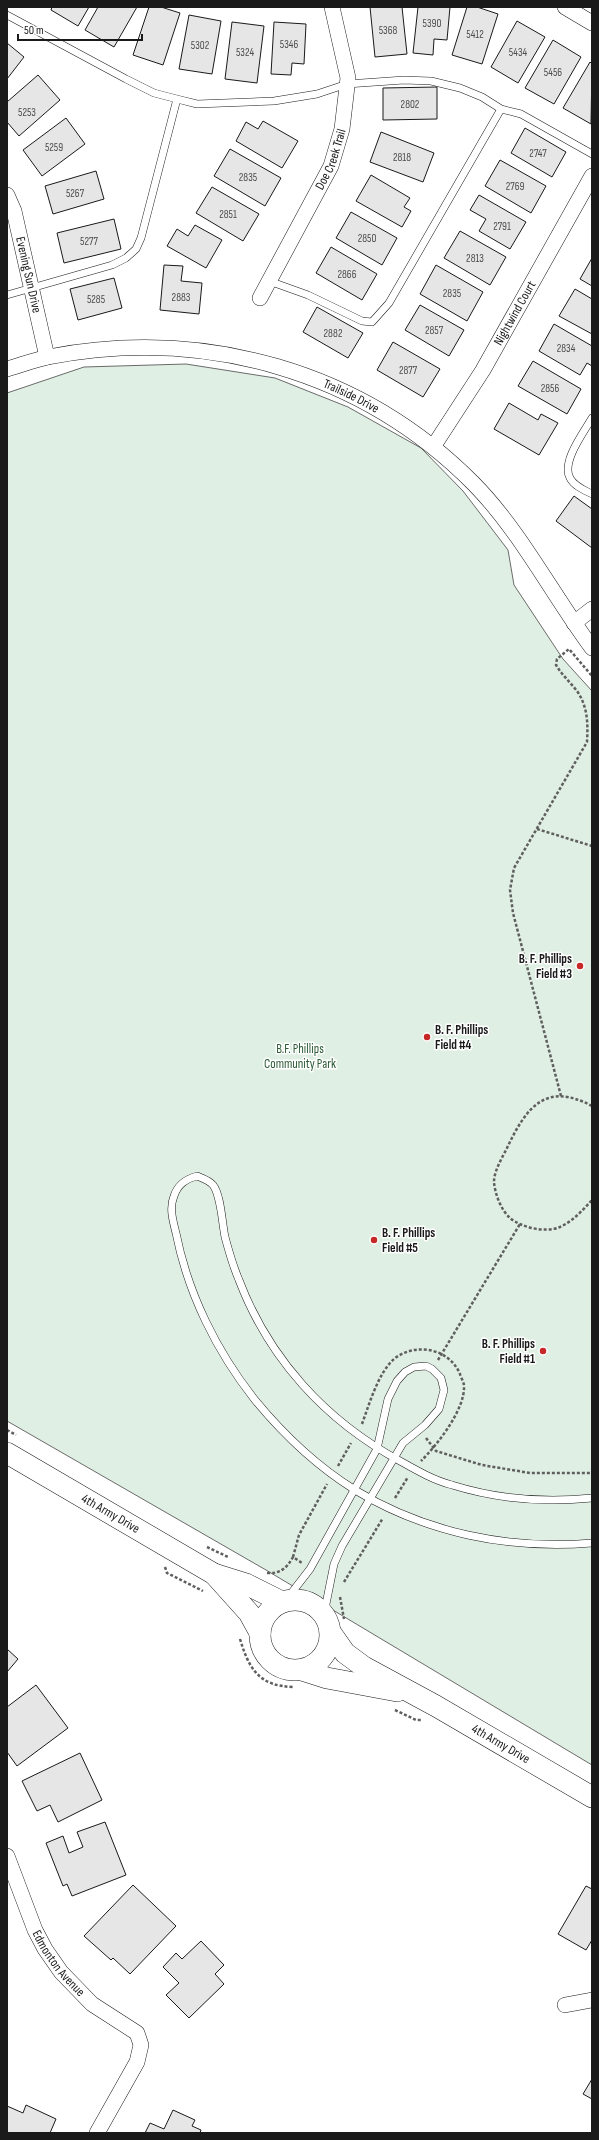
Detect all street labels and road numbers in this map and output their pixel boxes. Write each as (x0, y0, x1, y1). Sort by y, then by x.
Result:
street label: Doe Creek Trail (312, 127, 350, 193)
street label: Evening Sun Drive (12, 235, 45, 315)
street label: Nightwind Court (490, 278, 539, 348)
street label: Trailside Drive (321, 376, 382, 417)
street label: 4th Army Drive (79, 1490, 143, 1537)
street label: 4th Army Drive (469, 1721, 533, 1767)
street label: Edmonton Avenue (29, 1928, 88, 2000)

